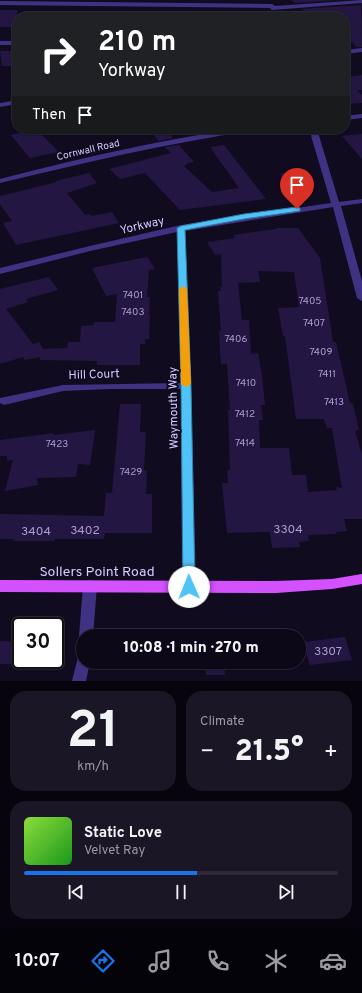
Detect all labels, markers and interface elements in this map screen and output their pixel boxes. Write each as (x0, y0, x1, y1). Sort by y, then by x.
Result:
text: 210 m (98, 25, 176, 61)
icon: right (32, 28, 84, 80)
text: Yorkway (98, 60, 166, 83)
icon: arrive (74, 104, 96, 126)
text: Then (32, 106, 66, 125)
street label: Cornwall Road (55, 137, 121, 164)
pin (280, 168, 314, 209)
icon: arrive (286, 174, 308, 196)
street label: Yorkway (118, 213, 166, 239)
house number: 7401 (123, 289, 143, 302)
house number: 7405 (298, 295, 322, 308)
house number: 7403 (122, 306, 144, 319)
house number: 7407 (303, 317, 325, 330)
house number: 7406 (225, 333, 247, 346)
house number: 7409 (310, 346, 332, 359)
street label: Hill Court (68, 366, 120, 384)
street label: Waymouth Way (165, 367, 183, 449)
house number: 7411 (318, 368, 336, 381)
house number: 7410 (236, 377, 256, 390)
house number: 7413 (324, 396, 344, 409)
house number: 7412 (235, 408, 255, 421)
house number: 7414 (235, 437, 255, 450)
house number: 7423 (46, 438, 68, 451)
house number: 7429 (120, 466, 142, 479)
house number: 3304 (273, 522, 303, 538)
house number: 3402 (70, 523, 100, 539)
house number: 3404 (21, 524, 51, 540)
street label: Sollers Point Road (39, 564, 155, 581)
position arrow (168, 566, 210, 608)
speed limit sign: 30 (12, 617, 64, 669)
text: 10:08 · 1 min · 270 m (123, 639, 259, 658)
house number: 3307 (314, 644, 342, 660)
text: 21 (67, 700, 119, 766)
text: Climate (200, 714, 245, 730)
text: 21.5° (234, 734, 304, 771)
text: − (200, 739, 214, 766)
text: + (324, 739, 338, 766)
text: km/h (77, 759, 109, 775)
text: Static Love (84, 824, 162, 843)
text: Velvet Ray (84, 843, 145, 859)
icon: previous (65, 881, 87, 903)
icon: pause (170, 881, 192, 903)
icon: next (275, 881, 297, 903)
icon: directions (89, 947, 117, 975)
icon: music (146, 947, 174, 975)
icon: phone (204, 947, 232, 975)
icon: climate (262, 947, 290, 975)
icon: car (319, 947, 347, 975)
text: 10:07 (15, 950, 59, 973)

